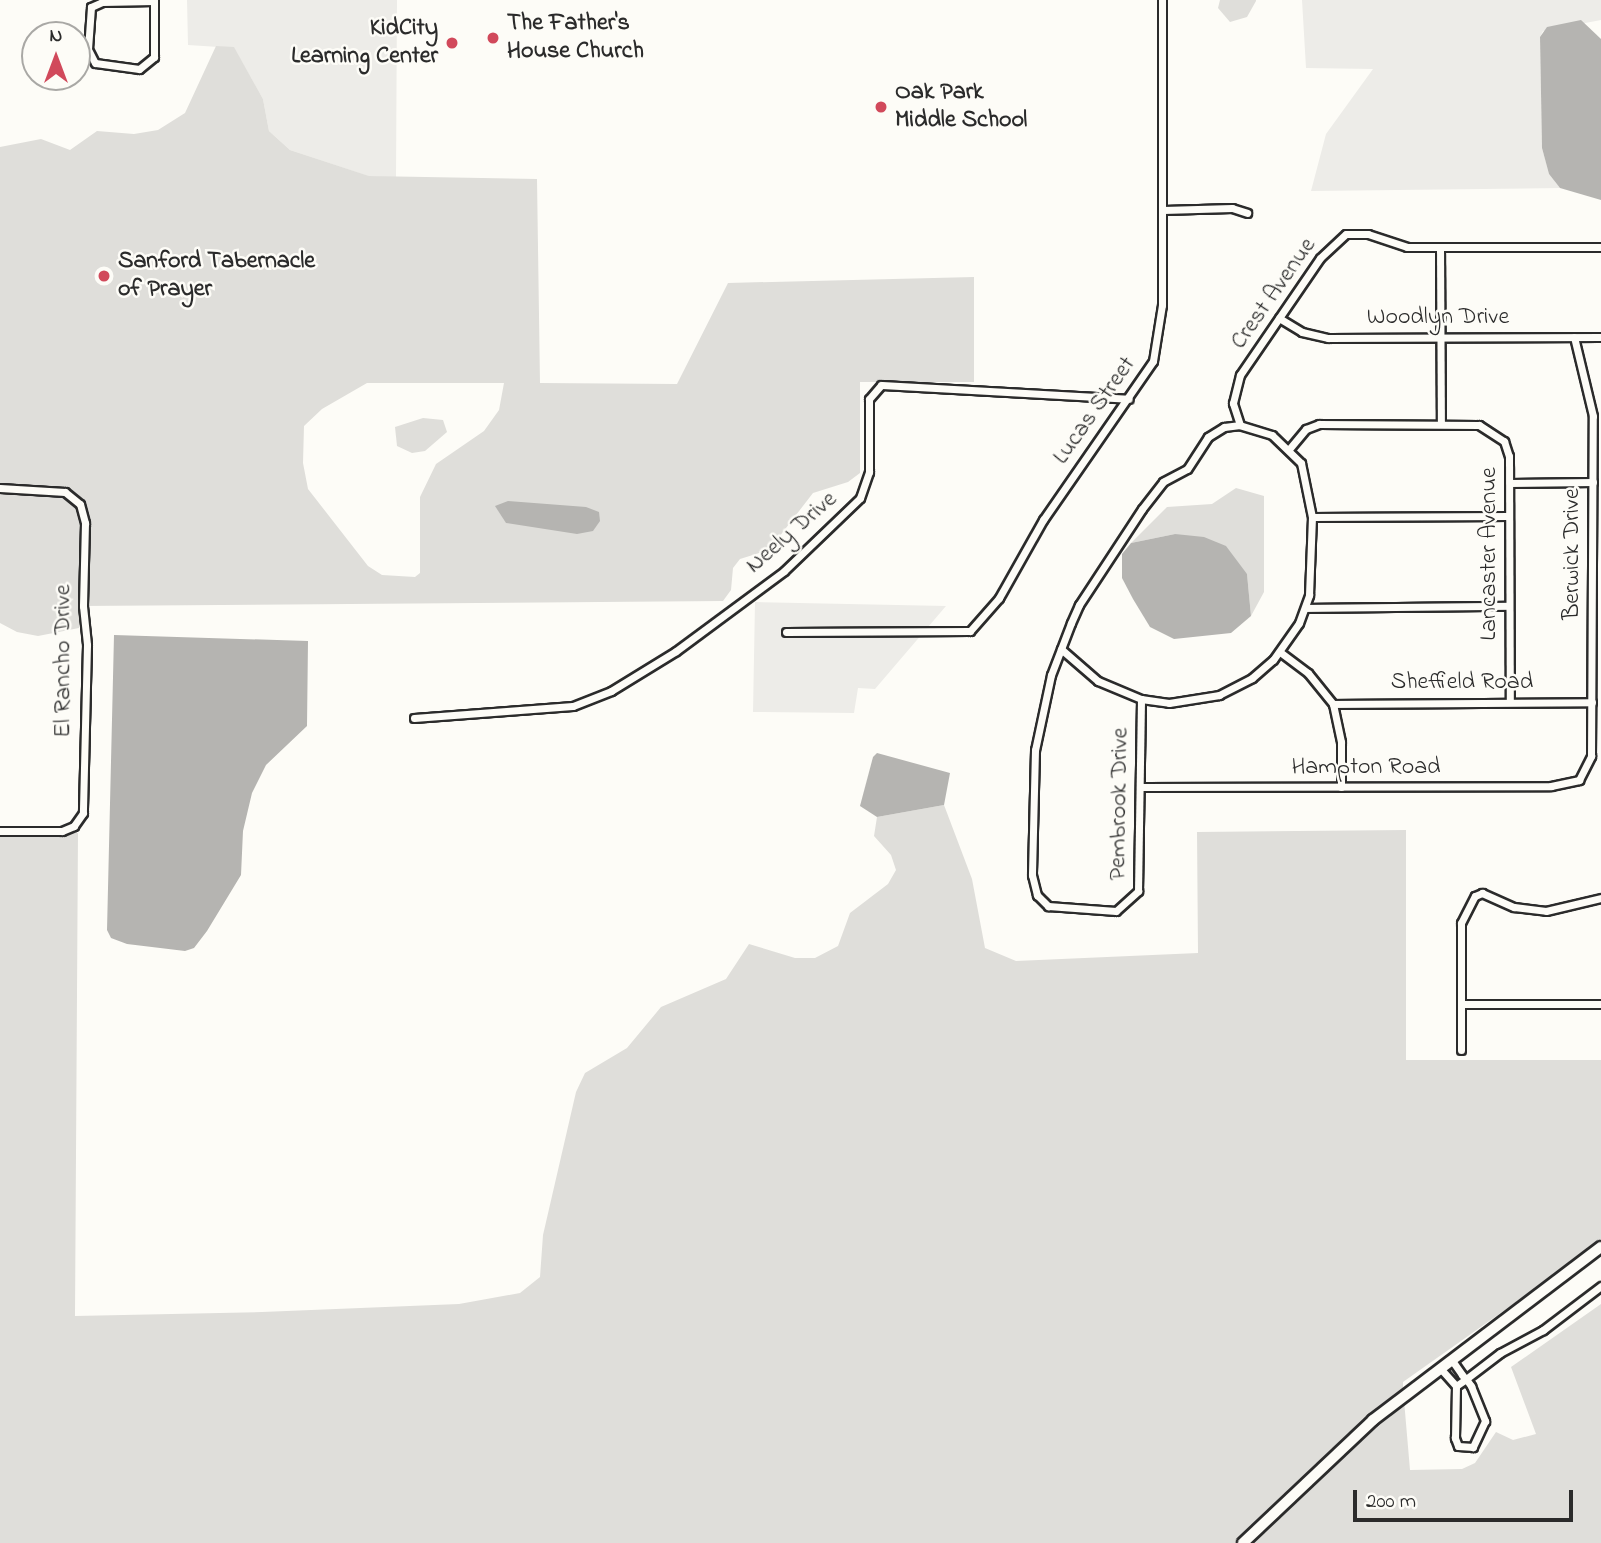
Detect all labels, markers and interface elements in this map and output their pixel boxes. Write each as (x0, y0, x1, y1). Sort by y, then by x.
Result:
place label: The Father's House Church (507, 10, 644, 66)
place label: KidCity Learning Center (291, 15, 438, 71)
north arrow (21, 21, 91, 91)
text: N (50, 23, 62, 50)
marker: The Father's House Church (485, 30, 501, 46)
marker: KidCity Learning Center (444, 35, 460, 51)
place label: Oak Park Middle School (895, 79, 1027, 135)
marker: Oak Park Middle School (873, 99, 889, 115)
street label: Crest Avenue (1225, 233, 1323, 355)
place label: Sanford Tabernacle of Prayer (118, 248, 315, 304)
marker: Sanford Tabernacle of Prayer (96, 268, 112, 284)
street label: Woodlyn Drive (1367, 304, 1509, 332)
street label: Lucas Street (1047, 352, 1143, 470)
street label: Lancaster Avenue (1476, 467, 1504, 641)
street label: Neely Drive (741, 486, 843, 580)
street label: Berwick Drive (1559, 488, 1587, 620)
street label: El Rancho Drive (50, 584, 78, 738)
street label: Sheffield Road (1391, 669, 1533, 697)
street label: Pembrook Drive (1104, 727, 1136, 881)
street label: Hampton Road (1291, 754, 1441, 782)
scale bar (1356, 1476, 1576, 1520)
text: 200 m (1366, 1487, 1416, 1517)

